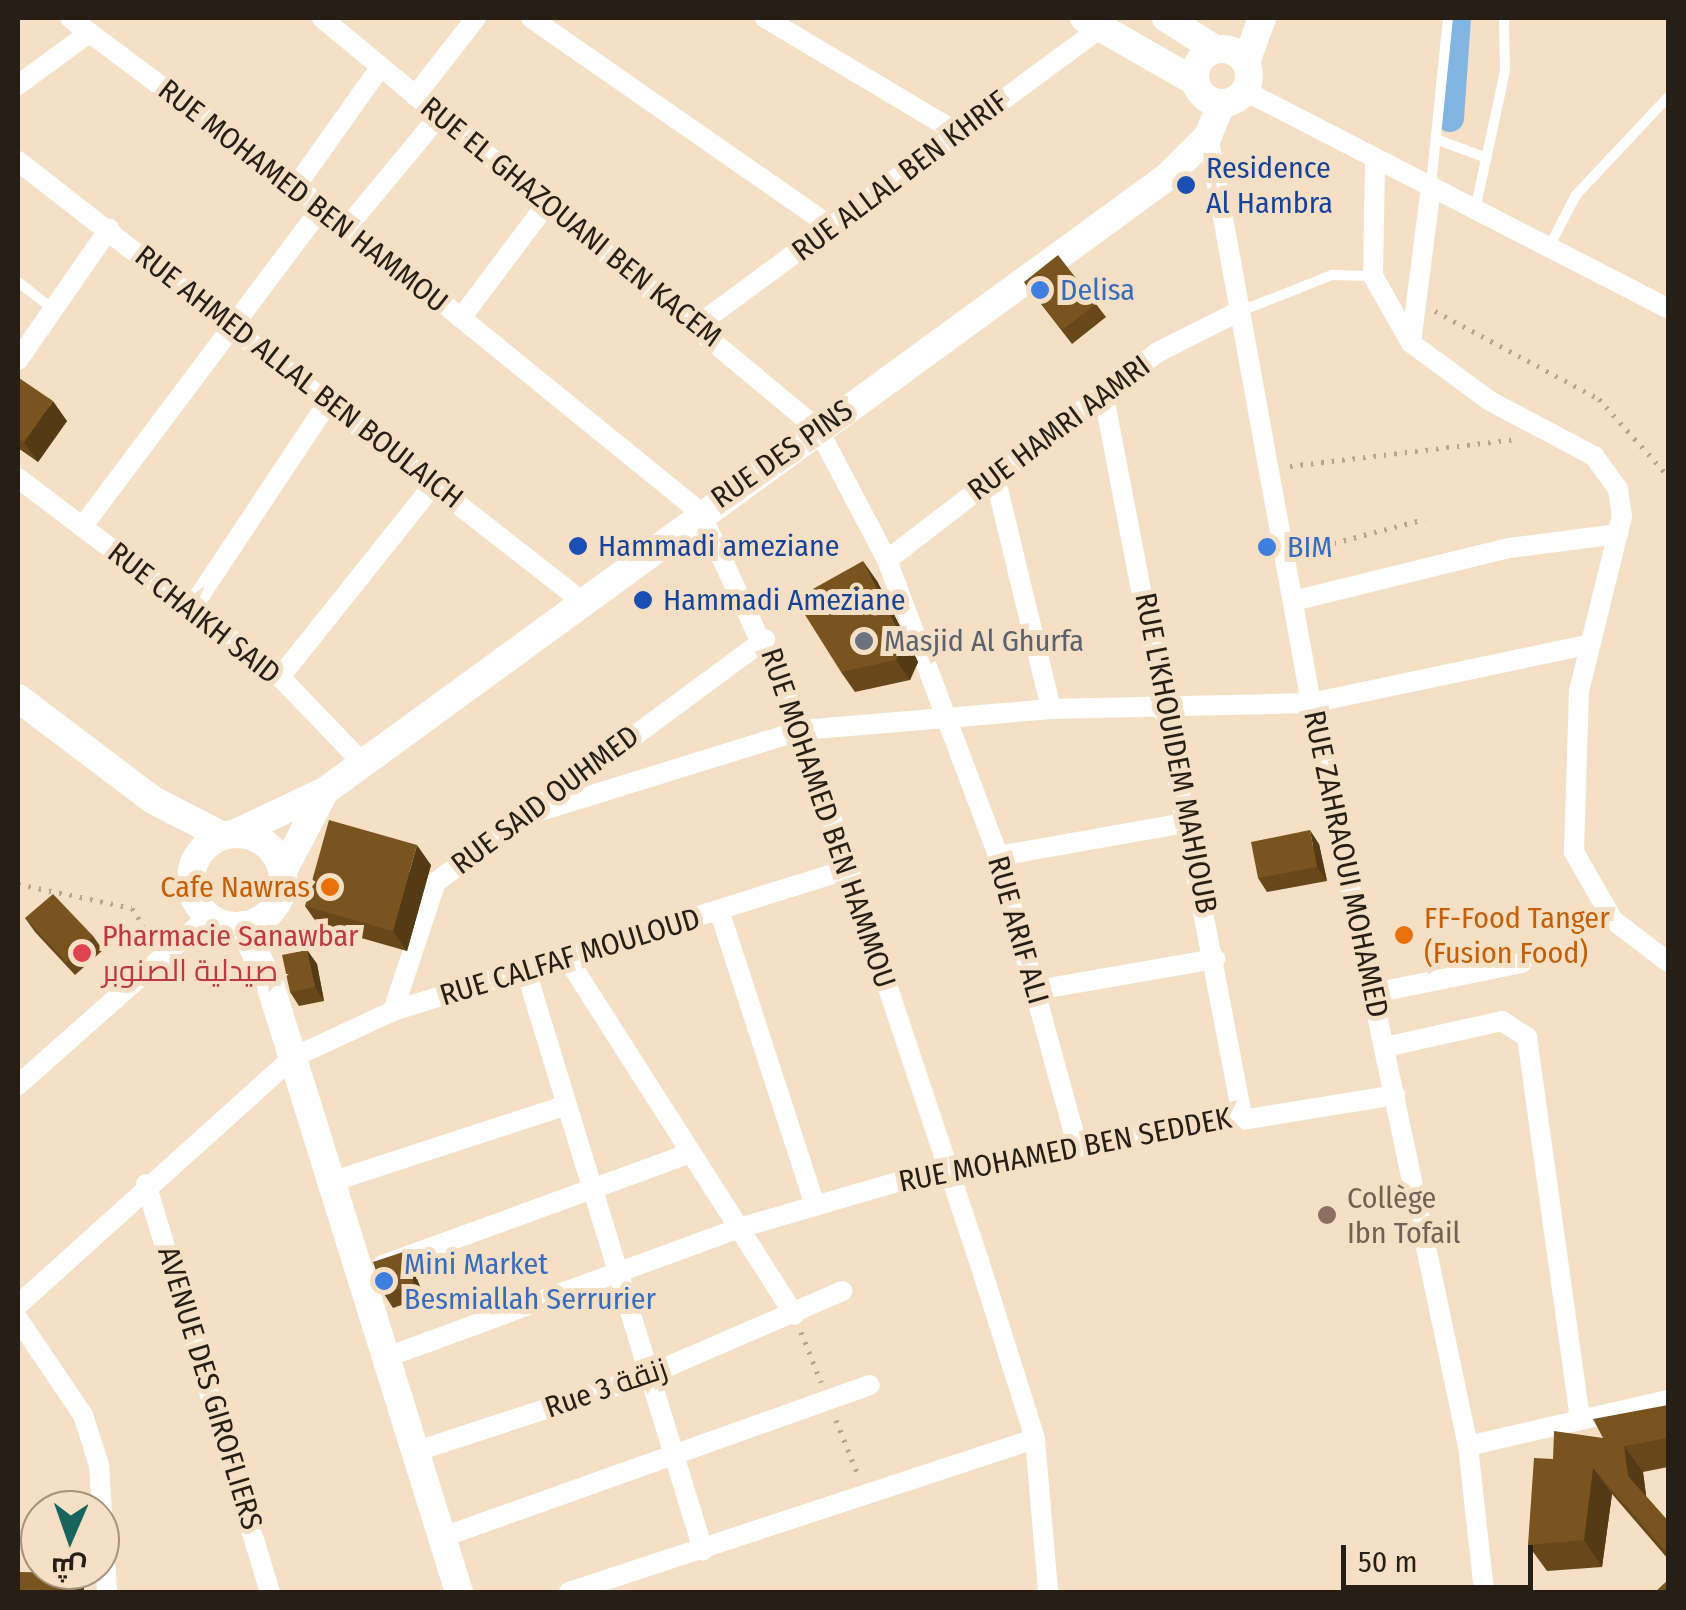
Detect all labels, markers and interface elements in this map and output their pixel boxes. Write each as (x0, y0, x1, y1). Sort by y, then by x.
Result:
street label: RUE MOHAMED BEN HAMMOU (151, 72, 455, 320)
street label: RUE ALLAL BEN KHRIF (785, 83, 1015, 269)
street label: RUE EL GHAZOUANI BEN KACEM (413, 89, 729, 355)
place label: Residence Al Hambra (1206, 150, 1333, 220)
marker: Residence Al Hambra (1175, 174, 1197, 196)
street label: RUE AHMED ALLAL BEN BOULAICH (128, 238, 470, 516)
place label: Delisa (1060, 272, 1135, 308)
marker: Delisa (1029, 279, 1051, 301)
street label: RUE HAMRI AAMRI (961, 348, 1157, 508)
street label: RUE DES PINS (704, 392, 860, 516)
place label: Hammadi ameziane (598, 528, 840, 564)
place label: BIM (1287, 529, 1333, 565)
street label: RUE CHAIKH SAID (101, 535, 287, 691)
marker: Hammadi ameziane (567, 535, 589, 557)
marker: BIM (1256, 536, 1278, 558)
place label: Hammadi Ameziane (663, 582, 906, 618)
marker: Hammadi Ameziane (632, 589, 654, 611)
street label: RUE L'KHOUIDEM MAHJOUB (1127, 590, 1225, 916)
place label: Masjid Al Ghurfa (884, 623, 1084, 659)
marker: Masjid Al Ghurfa (853, 630, 875, 652)
street label: RUE MOHAMED BEN HAMMOU (753, 643, 903, 993)
street label: RUE ZAHRAOUI MOHAMED (1296, 707, 1396, 1021)
street label: RUE SAID OUHMED (444, 718, 646, 882)
street label: RUE ARIF ALI (980, 852, 1056, 1008)
place label: Cafe Nawras (160, 869, 310, 905)
marker: Cafe Nawras (319, 876, 341, 898)
street label: RUE CALFAF MOULOUD (436, 900, 704, 1014)
place label: FF-Food Tanger (Fusion Food) (1424, 900, 1610, 970)
place label: Pharmacie Sanawbar صيدلية الصنوبر (102, 918, 359, 988)
marker: FF-Food Tanger (Fusion Food) (1393, 924, 1415, 946)
marker: Pharmacie Sanawbar صيدلية الصنوبر (71, 942, 93, 964)
street label: RUE MOHAMED BEN SEDDEK (896, 1100, 1234, 1200)
place label: Collège Ibn Tofail (1347, 1180, 1460, 1250)
marker: Collège Ibn Tofail (1316, 1204, 1338, 1226)
street label: AVENUE DES GIROFLIERS (150, 1242, 270, 1534)
place label: Mini Market Besmiallah Serrurier (404, 1246, 656, 1316)
marker: Mini Market Besmiallah Serrurier (373, 1270, 395, 1292)
street label: Rue 3 زنقة (540, 1350, 672, 1426)
north arrow (20, 1490, 120, 1590)
scale bar (1346, 1525, 1538, 1587)
text: 50 m (1358, 1544, 1418, 1580)
text: ش (50, 1551, 88, 1586)

